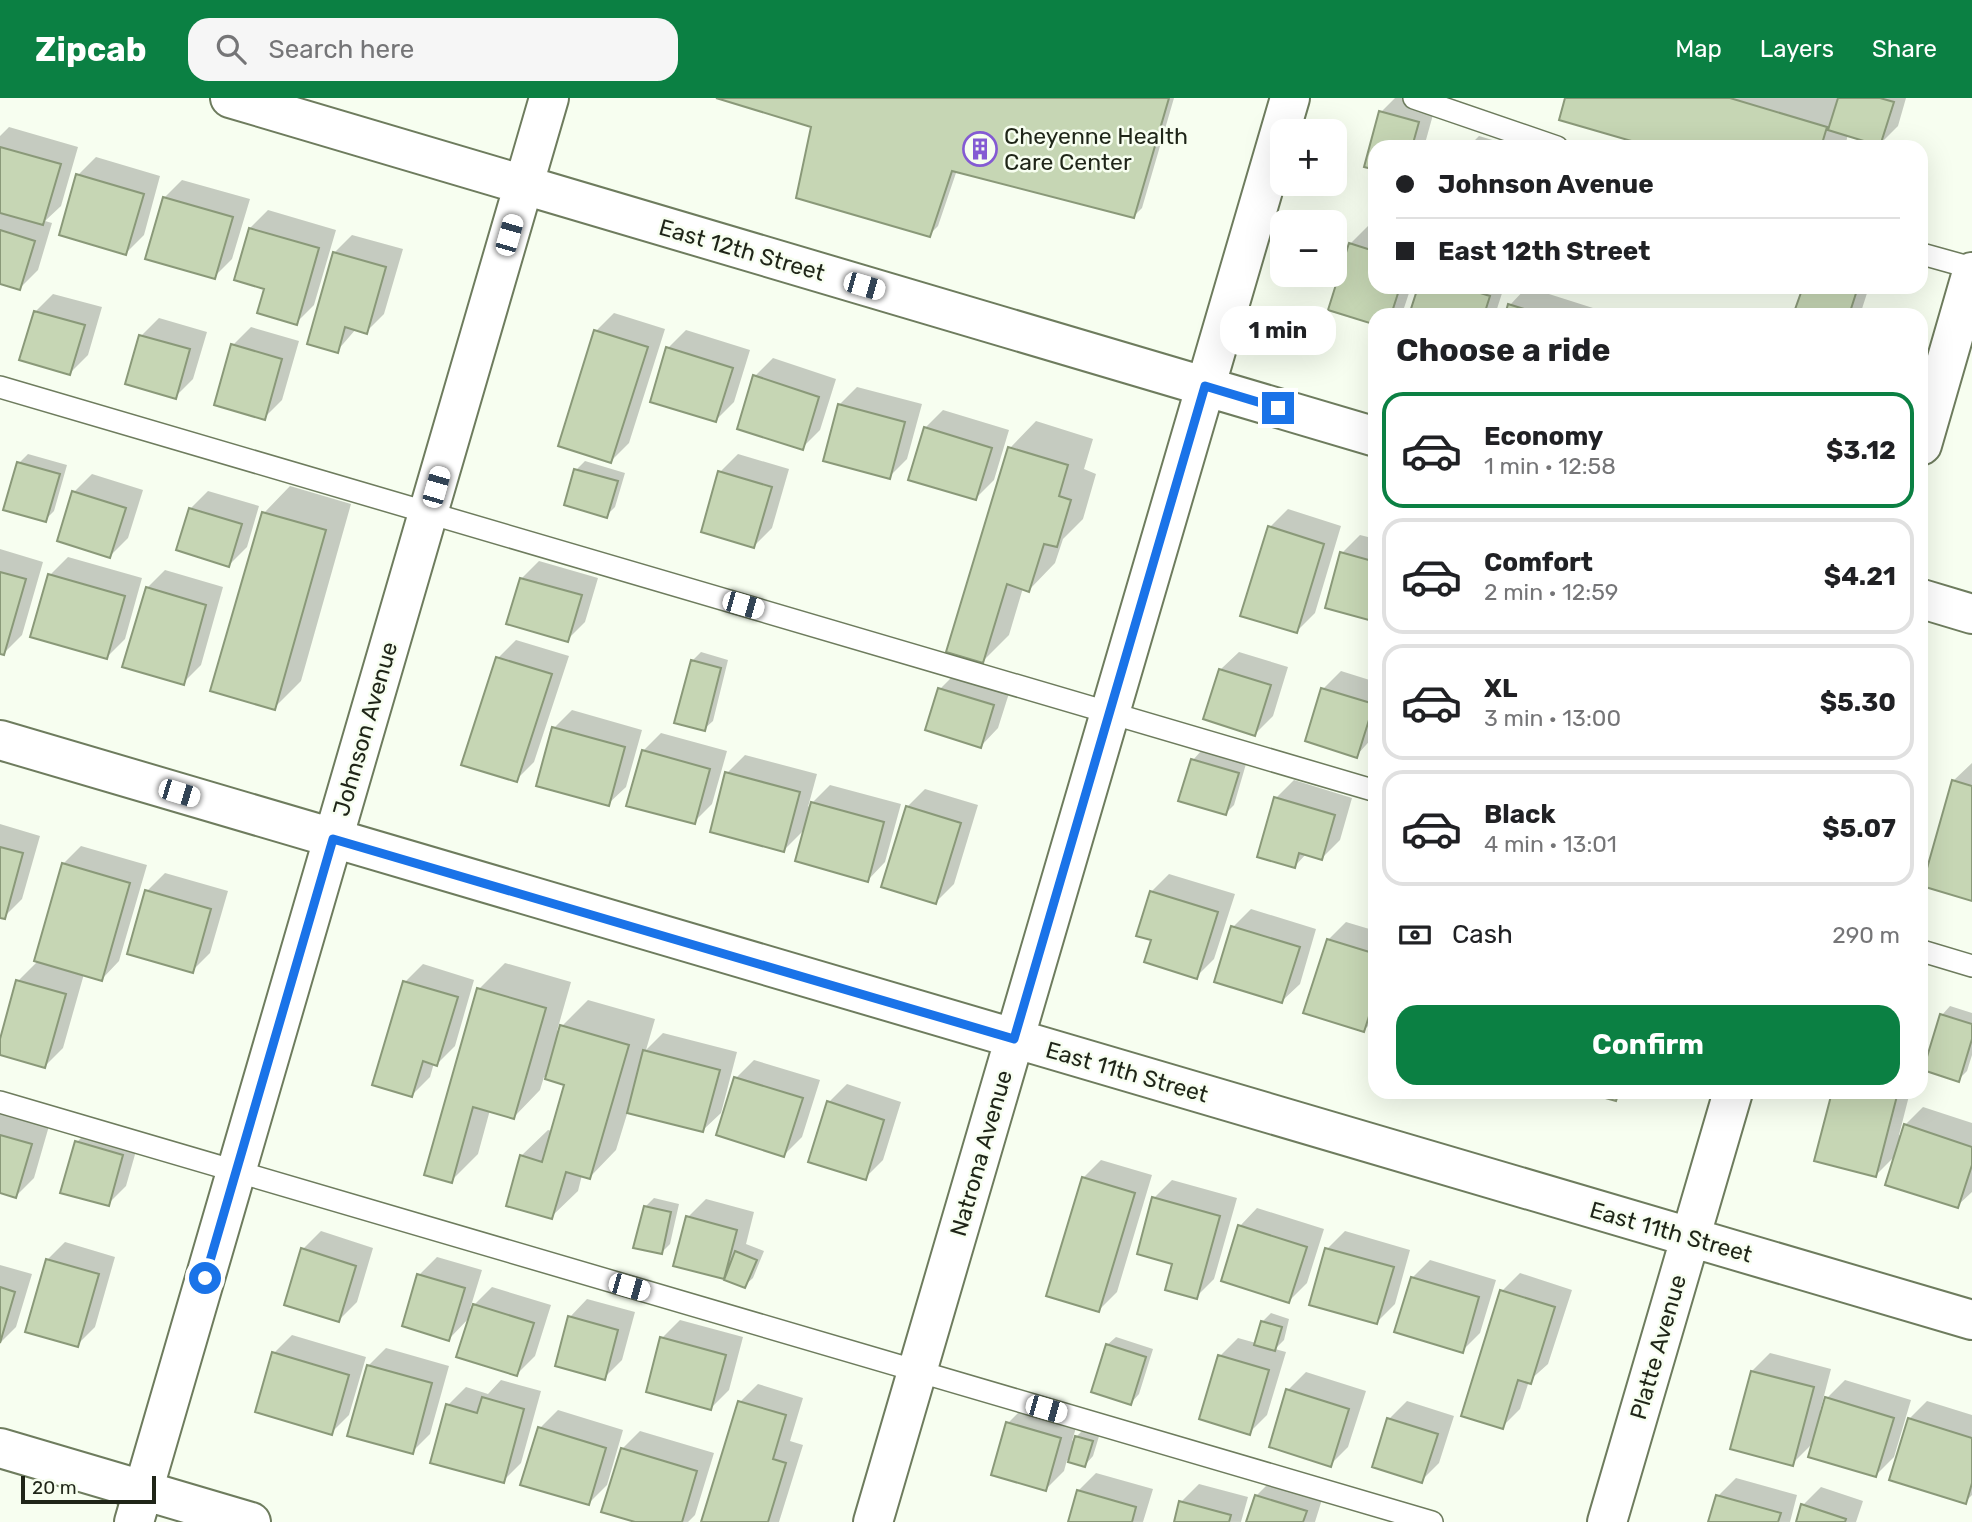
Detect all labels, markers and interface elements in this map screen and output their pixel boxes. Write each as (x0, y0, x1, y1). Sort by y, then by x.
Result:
search box (188, 18, 678, 81)
text: Zipcab (35, 30, 146, 69)
icon: search (212, 30, 250, 68)
text: Search here (268, 34, 414, 65)
text: Map (1675, 35, 1722, 63)
text: Layers (1760, 35, 1834, 63)
text: Share (1872, 35, 1937, 63)
map controls (1270, 119, 1347, 287)
button: + (1270, 119, 1347, 196)
place label: Cheyenne Health Care Center (1004, 122, 1188, 176)
building icon: Cheyenne Health Care Center (961, 130, 999, 168)
text: Johnson Avenue (1438, 169, 1654, 200)
button: − (1270, 210, 1347, 287)
car (494, 212, 525, 258)
street label: East 12th Street (656, 213, 828, 287)
text: East 12th Street (1438, 236, 1650, 267)
car (841, 270, 888, 302)
callout: 1 min (1220, 306, 1336, 356)
text: 1 min (1249, 316, 1307, 344)
text: Choose a ride (1396, 331, 1610, 369)
route end (1262, 392, 1294, 424)
icon: car (1400, 419, 1463, 482)
text: Economy (1484, 421, 1603, 452)
text: $3.12 (1826, 435, 1896, 466)
text: 1 min · 12:58 (1484, 452, 1616, 480)
car (421, 464, 452, 510)
icon: car (1400, 545, 1463, 608)
text: Comfort (1484, 547, 1593, 578)
text: $4.21 (1824, 561, 1896, 592)
text: 2 min · 12:59 (1484, 578, 1618, 606)
car (720, 589, 767, 621)
street label: Johnson Avenue (327, 639, 403, 819)
icon: car (1400, 671, 1463, 734)
text: XL (1484, 673, 1517, 704)
text: $5.30 (1820, 687, 1896, 718)
text: 3 min · 13:00 (1484, 704, 1621, 732)
car (156, 777, 203, 809)
icon: car (1400, 797, 1463, 860)
text: Black (1484, 799, 1556, 830)
text: $5.07 (1822, 813, 1896, 844)
text: 4 min · 13:01 (1484, 830, 1617, 858)
icon: cash (1396, 916, 1434, 954)
text: Cash (1452, 919, 1513, 950)
text: 290 m (1832, 921, 1900, 949)
button: Confirm (1396, 1005, 1900, 1085)
street label: East 11th Street (1042, 1035, 1212, 1109)
street label: Natrona Avenue (944, 1067, 1018, 1239)
street label: East 11th Street (1586, 1195, 1756, 1269)
route start (189, 1262, 221, 1294)
car (606, 1271, 653, 1303)
street label: Platte Avenue (1624, 1271, 1692, 1423)
car (1023, 1393, 1070, 1425)
scale bar (21, 1473, 156, 1505)
text: 20 m (32, 1476, 77, 1499)

